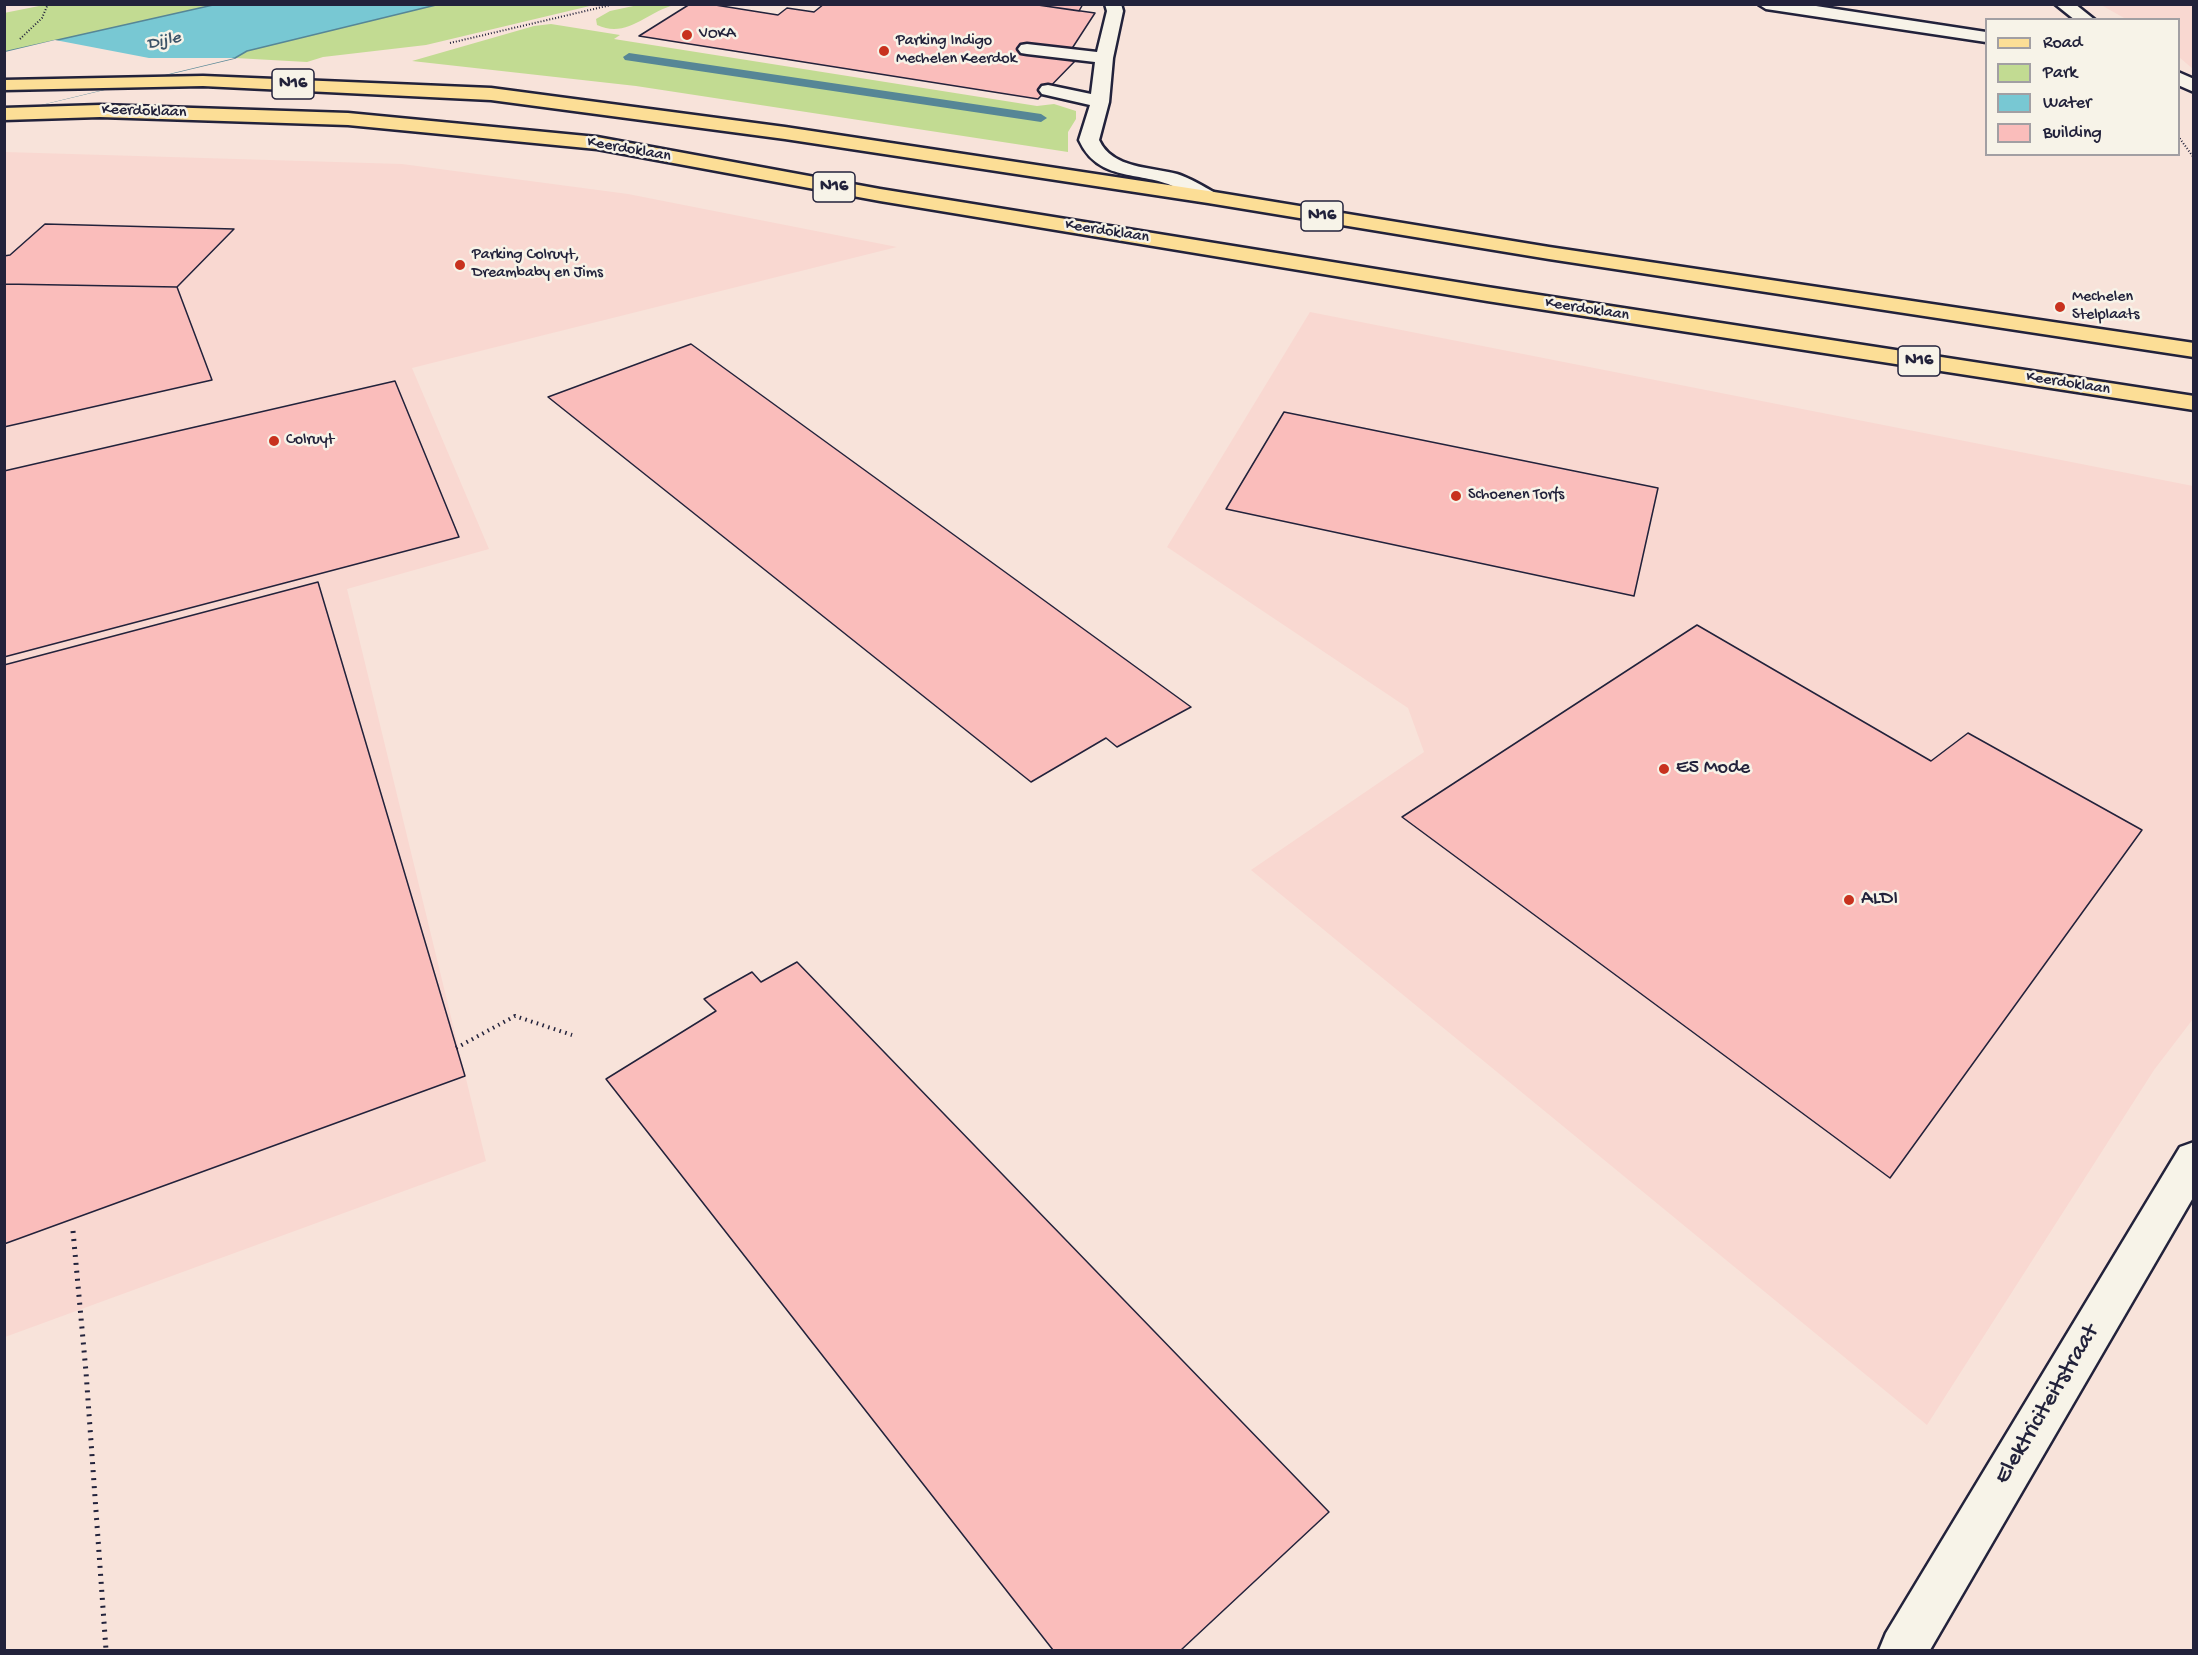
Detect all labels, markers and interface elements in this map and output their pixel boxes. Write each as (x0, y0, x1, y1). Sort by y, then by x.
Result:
legend (1985, 18, 2180, 156)
place label: VOKA (699, 25, 736, 45)
water label: Dijle (145, 28, 183, 56)
marker: VOKA (680, 28, 694, 42)
place label: Parking Indigo Mechelen Keerdok (896, 32, 1017, 70)
text: Road (2043, 33, 2082, 54)
marker: Parking Indigo Mechelen Keerdok (877, 44, 891, 58)
text: Park (2043, 63, 2077, 84)
road number: N16 (272, 69, 314, 99)
text: Water (2043, 93, 2091, 114)
street label: Keerdoklaan (101, 101, 187, 123)
text: Building (2043, 123, 2102, 144)
street label: Keerdoklaan (586, 133, 672, 167)
road number: N16 (813, 172, 855, 202)
road number: N16 (1301, 201, 1343, 231)
street label: Keerdoklaan (1064, 216, 1150, 248)
place label: Parking Colruyt, Dreambaby en Jims (472, 246, 603, 284)
marker: Parking Colruyt, Dreambaby en Jims (453, 258, 467, 272)
place label: Mechelen Stelplaats (2072, 288, 2139, 326)
street label: Keerdoklaan (1544, 294, 1630, 326)
marker: Mechelen Stelplaats (2053, 300, 2067, 314)
road number: N16 (1898, 346, 1940, 376)
street label: Keerdoklaan (2025, 368, 2111, 400)
place label: Colruyt (286, 431, 334, 451)
marker: Colruyt (267, 434, 281, 448)
place label: Schoenen Torfs (1468, 486, 1564, 506)
marker: Schoenen Torfs (1449, 489, 1463, 503)
place label: E5 Mode (1676, 757, 1750, 781)
marker: E5 Mode (1657, 762, 1671, 776)
place label: ALDI (1861, 888, 1898, 912)
marker: ALDI (1842, 893, 1856, 907)
street label: Elektriciteitstraat (1989, 1320, 2107, 1490)

